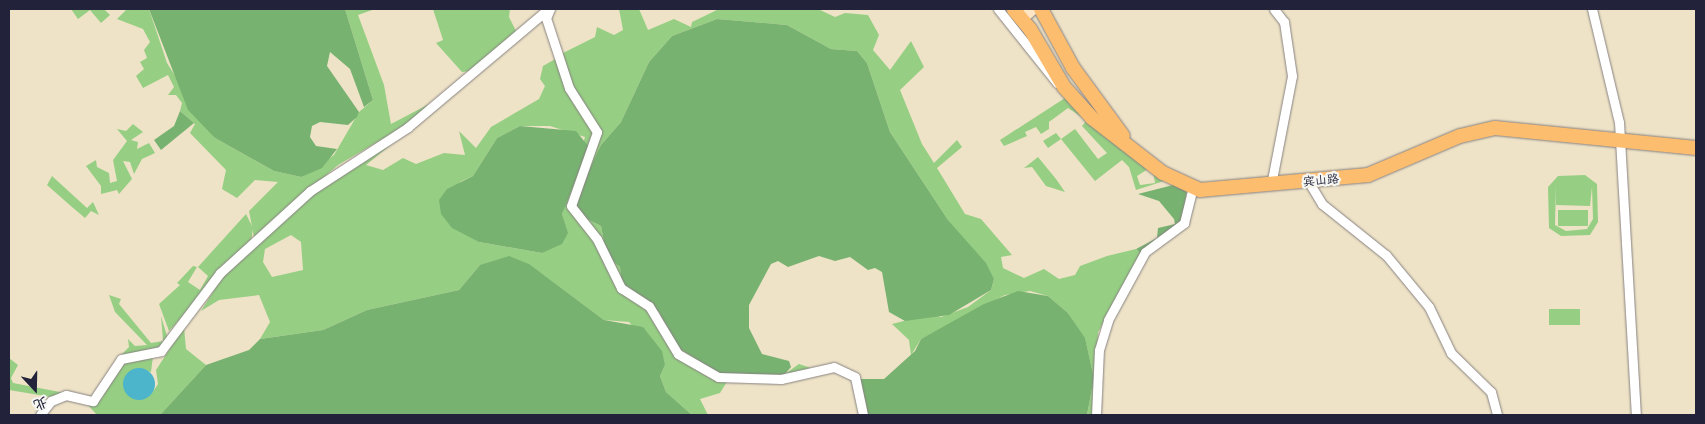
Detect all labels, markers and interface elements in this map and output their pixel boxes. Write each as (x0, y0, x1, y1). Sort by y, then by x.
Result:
street label: 宾山路 (1302, 172, 1340, 190)
north arrow (10, 364, 60, 414)
text: 北 (31, 393, 50, 414)

